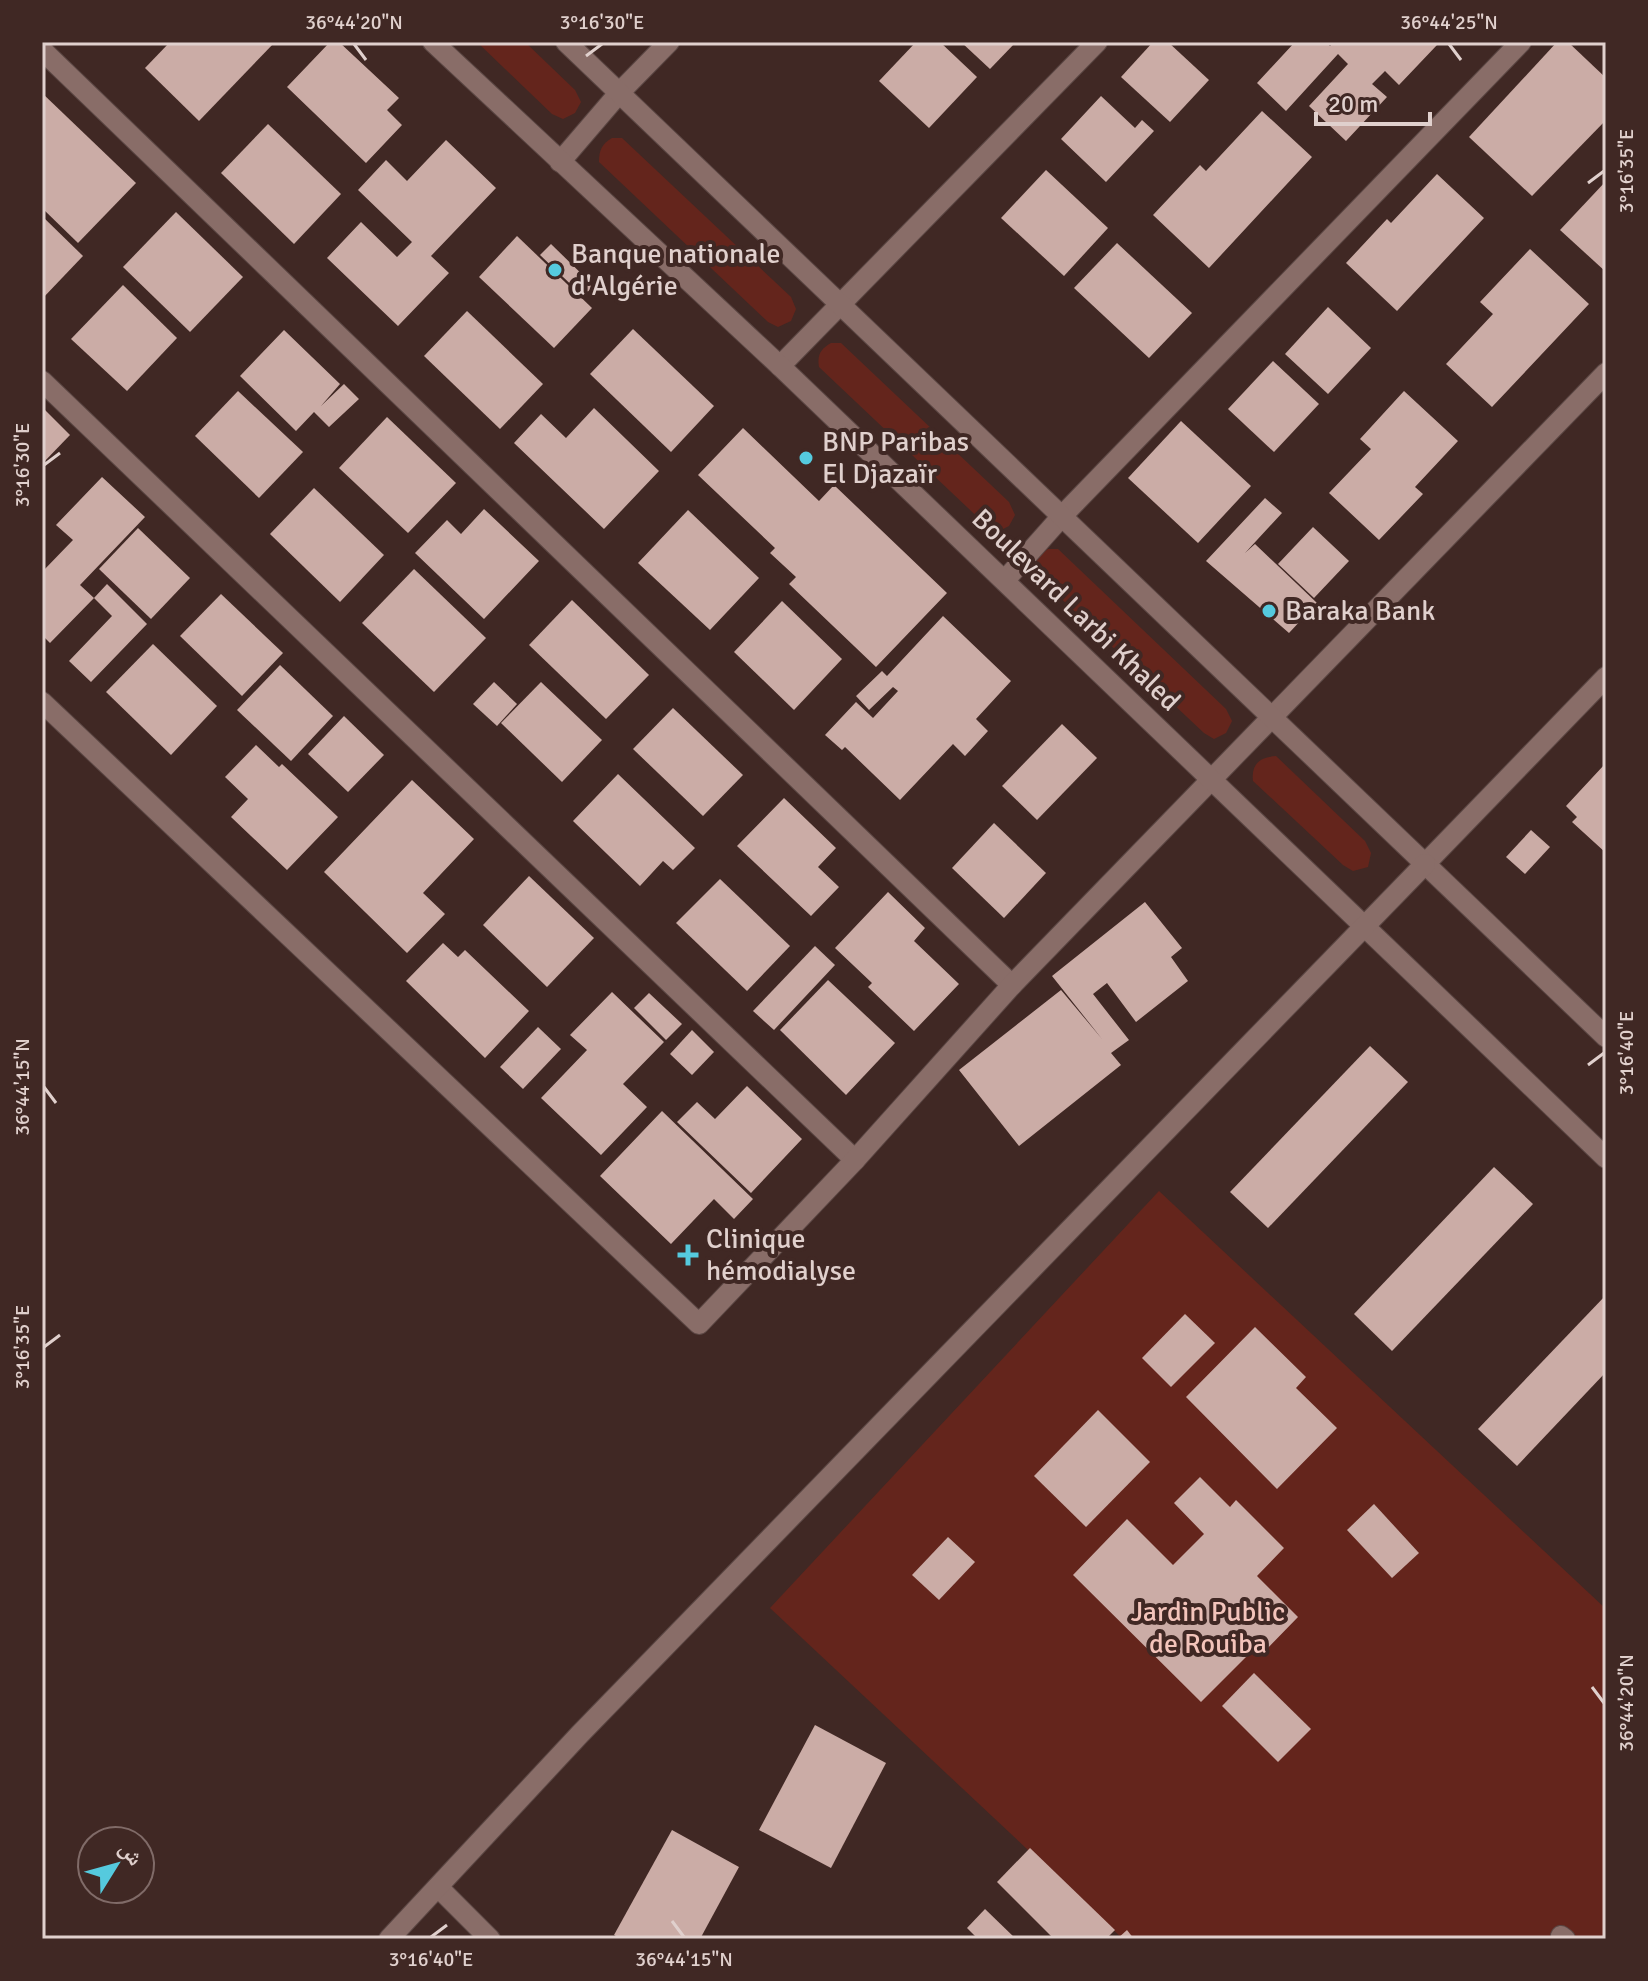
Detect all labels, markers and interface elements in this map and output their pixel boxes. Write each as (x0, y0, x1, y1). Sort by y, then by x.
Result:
text: 36°44'20"N (305, 10, 403, 35)
text: 3°16'30"E (560, 10, 644, 35)
text: 36°44'25"N (1400, 10, 1498, 35)
scale bar (1316, 76, 1430, 126)
text: 20 m (1328, 89, 1378, 119)
text: 3°16'35"E (1614, 129, 1639, 213)
place label: Banque nationale d'Algérie (571, 237, 780, 303)
marker: Banque nationale d'Algérie (546, 261, 564, 279)
text: 3°16'30"E (10, 423, 35, 507)
place label: BNP Paribas El Djazaïr (822, 425, 969, 491)
marker: BNP Paribas El Djazaïr (797, 449, 815, 467)
street label: Boulevard Larbi Khaled (965, 502, 1187, 718)
place label: Baraka Bank (1285, 594, 1435, 628)
marker: Baraka Bank (1260, 602, 1278, 620)
text: 3°16'40"E (1614, 1011, 1639, 1095)
text: 36°44'15"N (10, 1038, 35, 1136)
place label: Clinique hémodialyse (706, 1222, 856, 1288)
marker: Clinique hémodialyse (677, 1244, 699, 1266)
text: 3°16'35"E (10, 1305, 35, 1389)
park label: Jardin Public de Rouiba (1131, 1595, 1285, 1661)
text: 36°44'20"N (1614, 1654, 1639, 1752)
north arrow (76, 1825, 156, 1905)
text: ش (114, 1836, 149, 1871)
text: 3°16'40"E (389, 1947, 473, 1972)
text: 36°44'15"N (635, 1947, 733, 1972)

